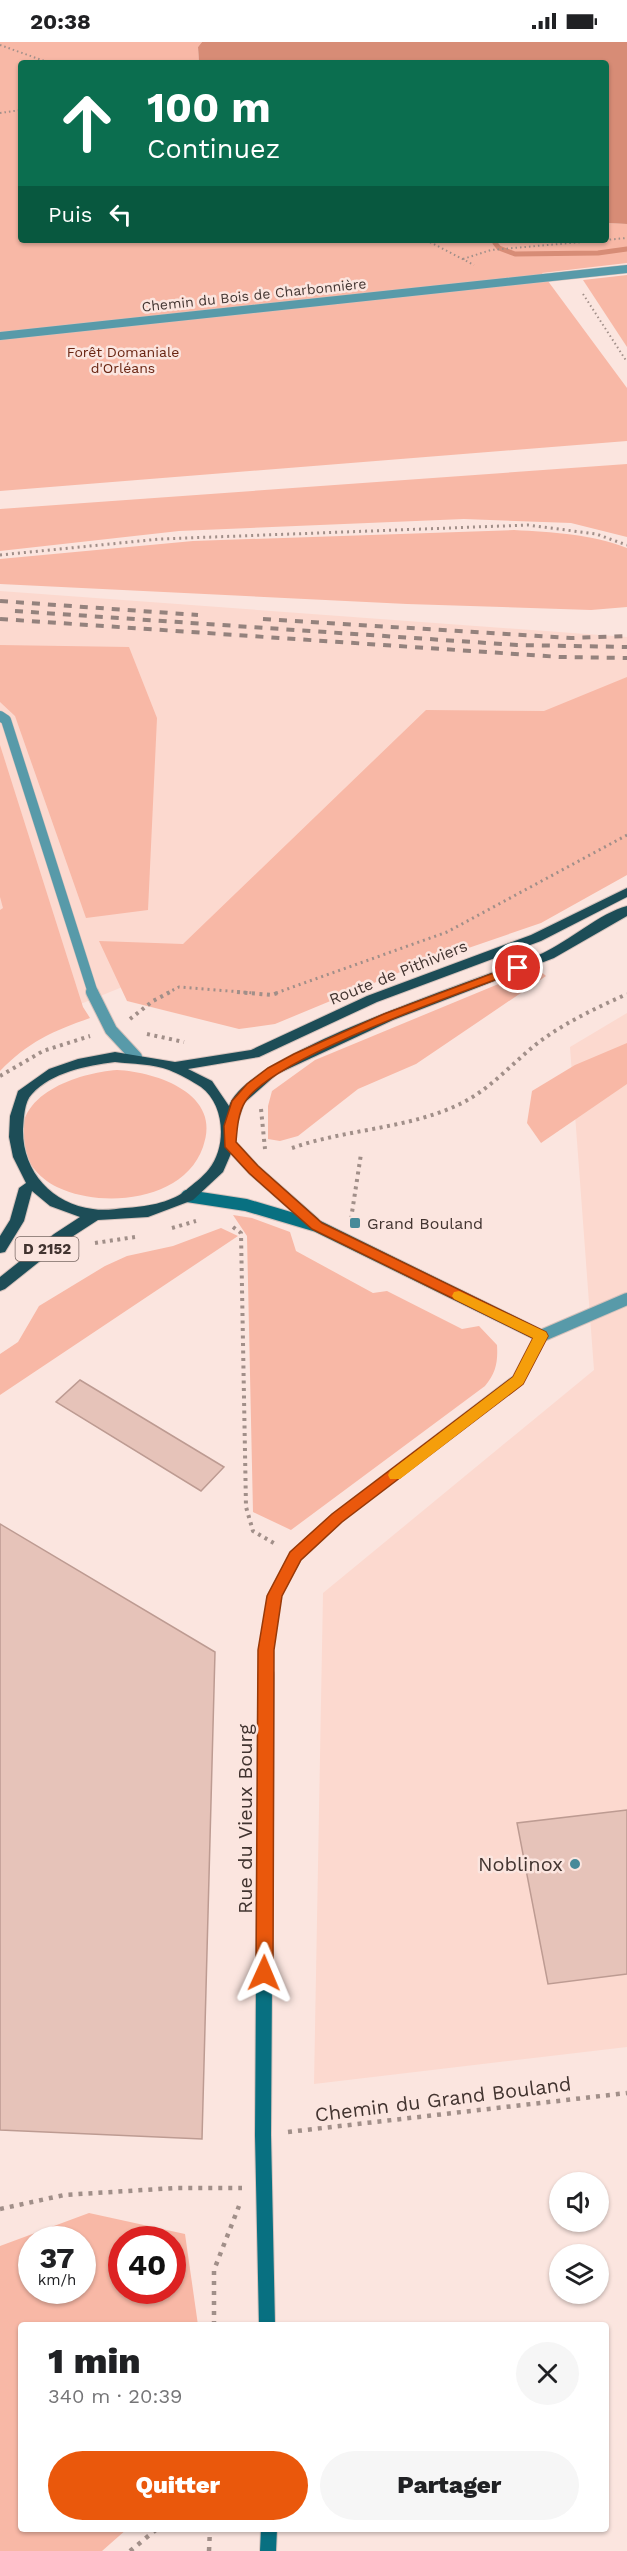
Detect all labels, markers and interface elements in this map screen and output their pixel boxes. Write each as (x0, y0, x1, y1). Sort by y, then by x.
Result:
text: 20:38 (30, 9, 91, 34)
text: 100 m (147, 83, 271, 132)
icon: ahead (48, 84, 126, 162)
text: Continuez (147, 133, 280, 165)
icon: left (104, 198, 137, 231)
text: Puis (48, 202, 92, 227)
street label: Chemin du Bois de Charbonnière (141, 275, 367, 315)
park label: Forêt Domaniale d'Orléans (67, 344, 179, 376)
street label: Route de Pithiviers (326, 936, 470, 1009)
pin (492, 942, 543, 993)
icon: arrive (501, 951, 534, 984)
place label: Grand Bouland (367, 1214, 483, 1233)
marker: Grand Bouland (348, 1216, 362, 1230)
road number: D 2152 (15, 1237, 78, 1261)
street label: Rue du Vieux Bourg (233, 1724, 257, 1914)
place label: Noblinox (478, 1852, 563, 1876)
marker: Noblinox (568, 1857, 582, 1871)
position arrow (232, 1941, 296, 2005)
street label: Chemin du Grand Bouland (313, 2071, 573, 2127)
map controls (549, 2172, 609, 2304)
button: sound (549, 2172, 609, 2232)
speed limit sign: 40 (108, 2226, 186, 2304)
text: 37 (39, 2240, 75, 2275)
button: layers (549, 2244, 609, 2304)
text: km/h (38, 2271, 76, 2289)
text: 1 min (48, 2340, 141, 2382)
button: close (516, 2342, 579, 2405)
text: 340 m · 20:39 (48, 2384, 182, 2408)
button: Quitter (48, 2451, 308, 2520)
button: Partager (320, 2451, 579, 2520)

